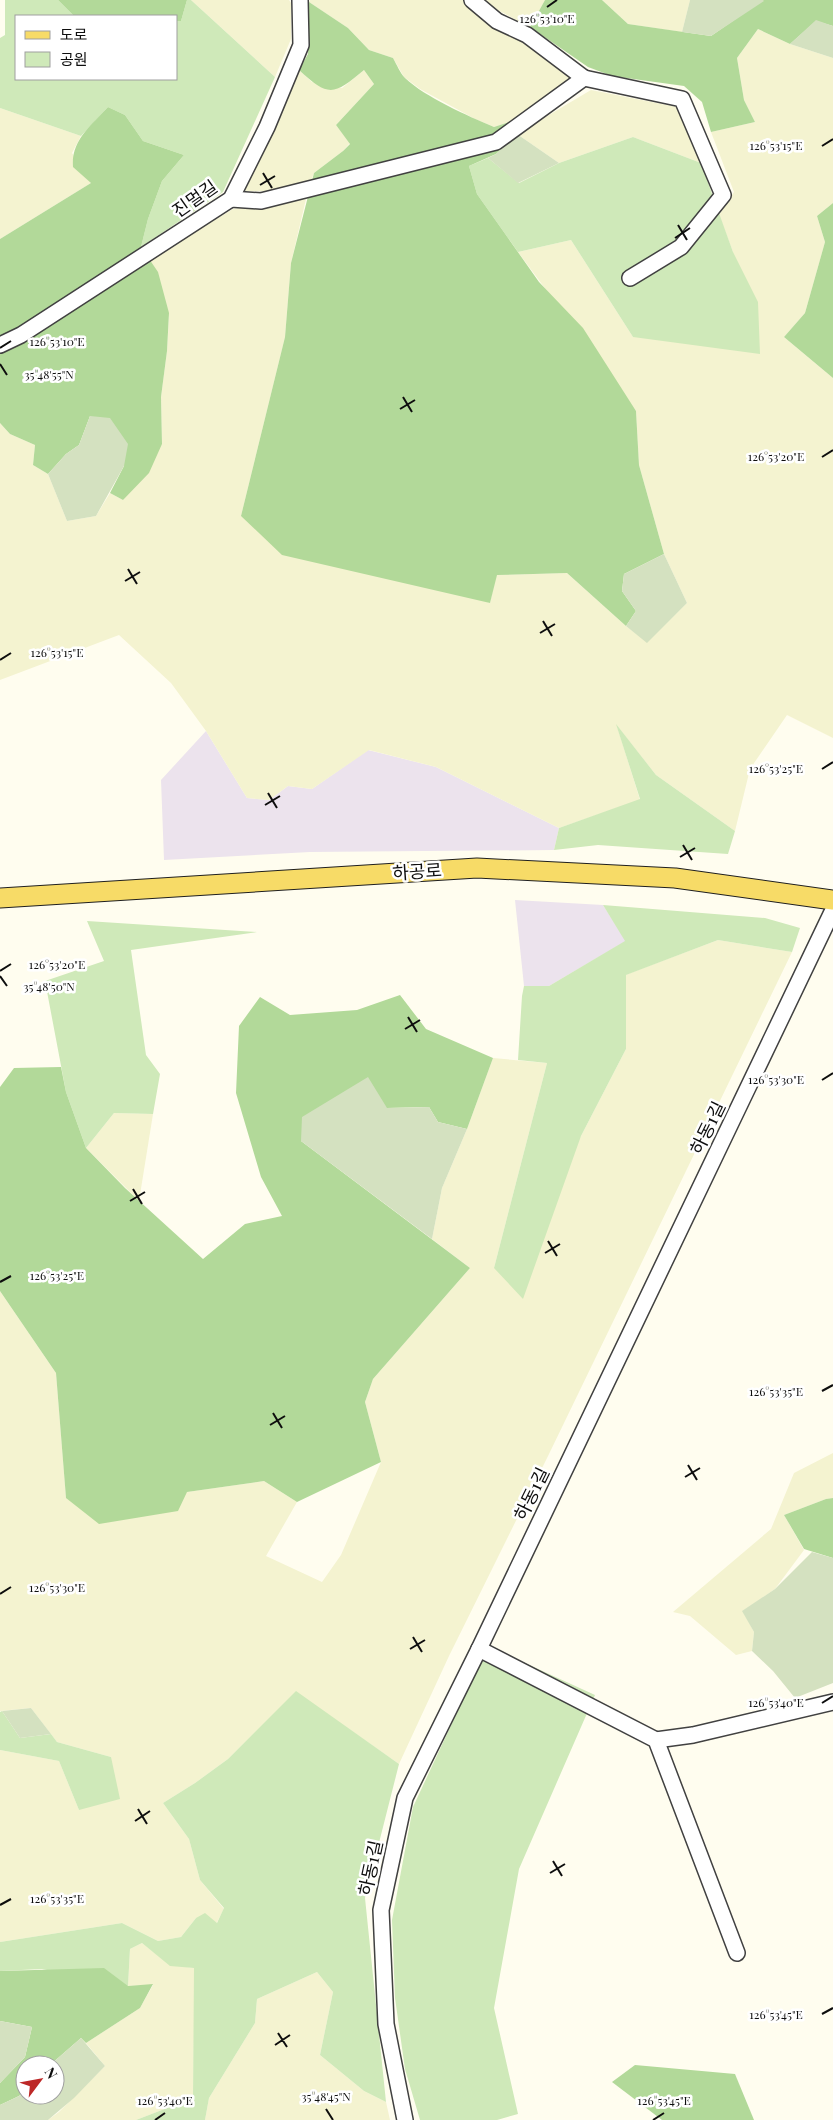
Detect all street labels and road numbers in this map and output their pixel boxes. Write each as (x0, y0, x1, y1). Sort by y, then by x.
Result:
street label: 진멀길 (167, 174, 222, 222)
street label: 하공로 (391, 857, 443, 885)
street label: 하동1길 (684, 1097, 730, 1158)
street label: 하동1길 (508, 1463, 554, 1524)
street label: 하동1길 (352, 1838, 388, 1898)

